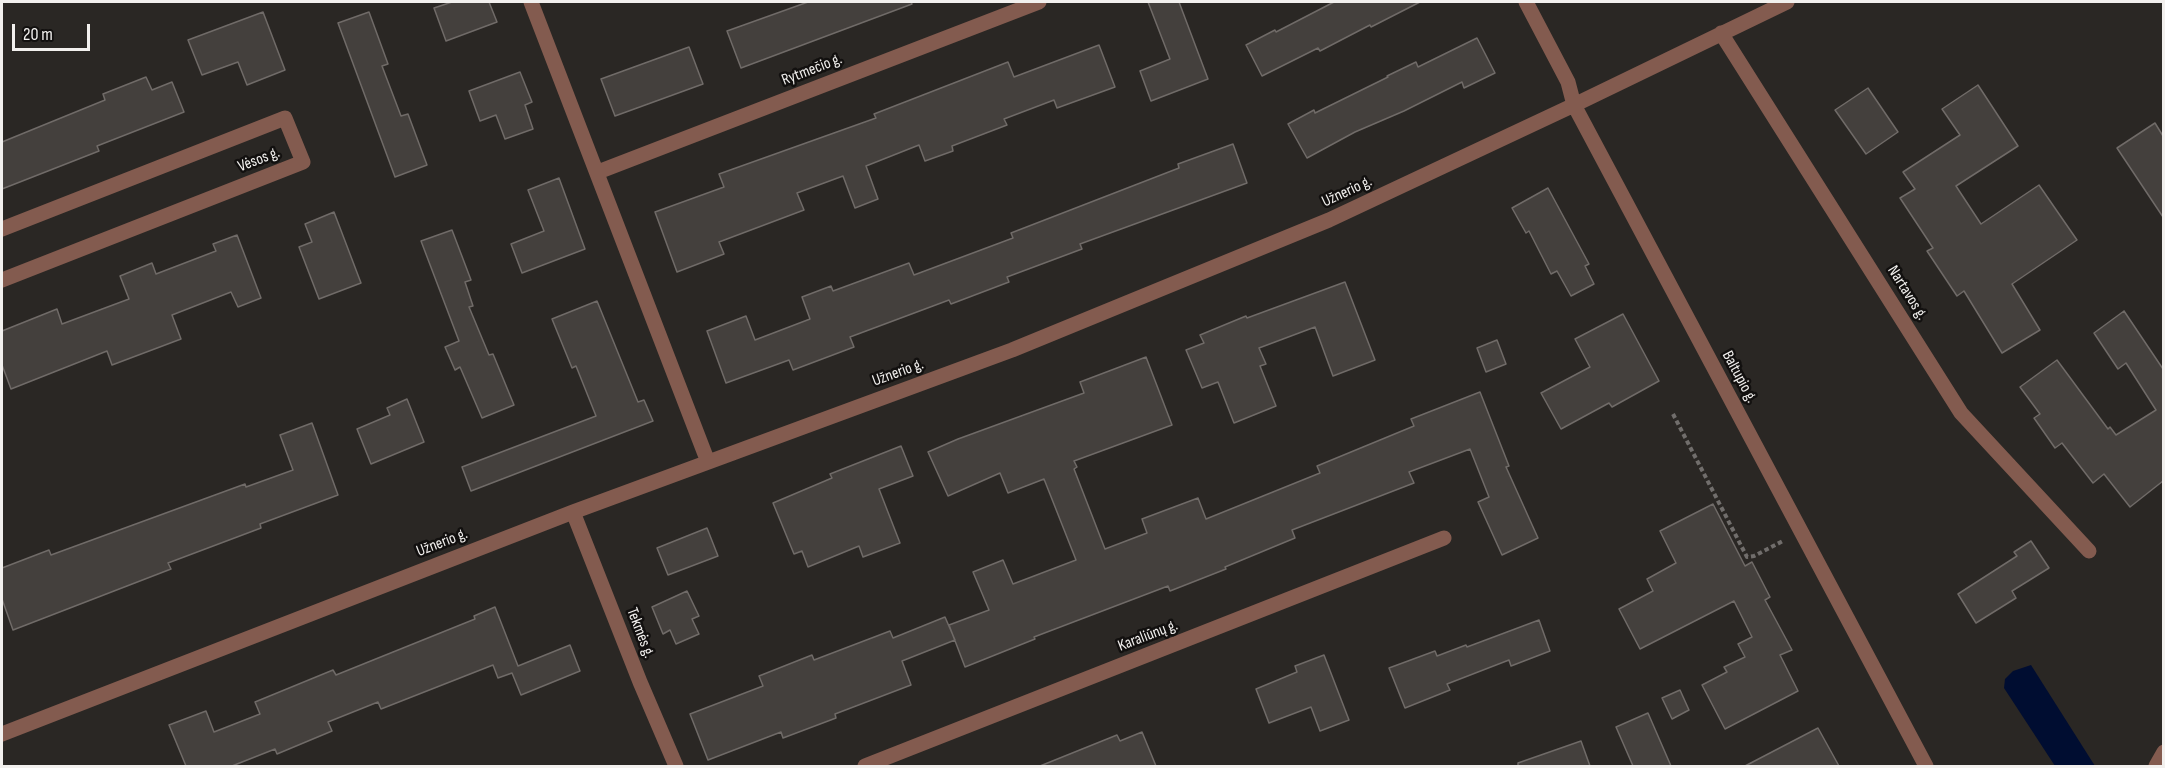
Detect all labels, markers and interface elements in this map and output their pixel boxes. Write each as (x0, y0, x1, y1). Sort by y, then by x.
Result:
scale bar (15, 12, 93, 50)
text: 20 m (23, 24, 53, 45)
street label: Rytmečio g. (779, 50, 845, 90)
street label: Vėsos g. (235, 143, 283, 177)
street label: Užnerio g. (1319, 172, 1375, 212)
street label: Nartavos g. (1883, 262, 1931, 324)
street label: Baltupio g. (1717, 348, 1761, 406)
street label: Užnerio g. (870, 355, 926, 391)
street label: Užnerio g. (414, 525, 470, 561)
street label: Tekmės g. (622, 605, 658, 661)
street label: Karaliūnų g. (1115, 616, 1181, 656)

